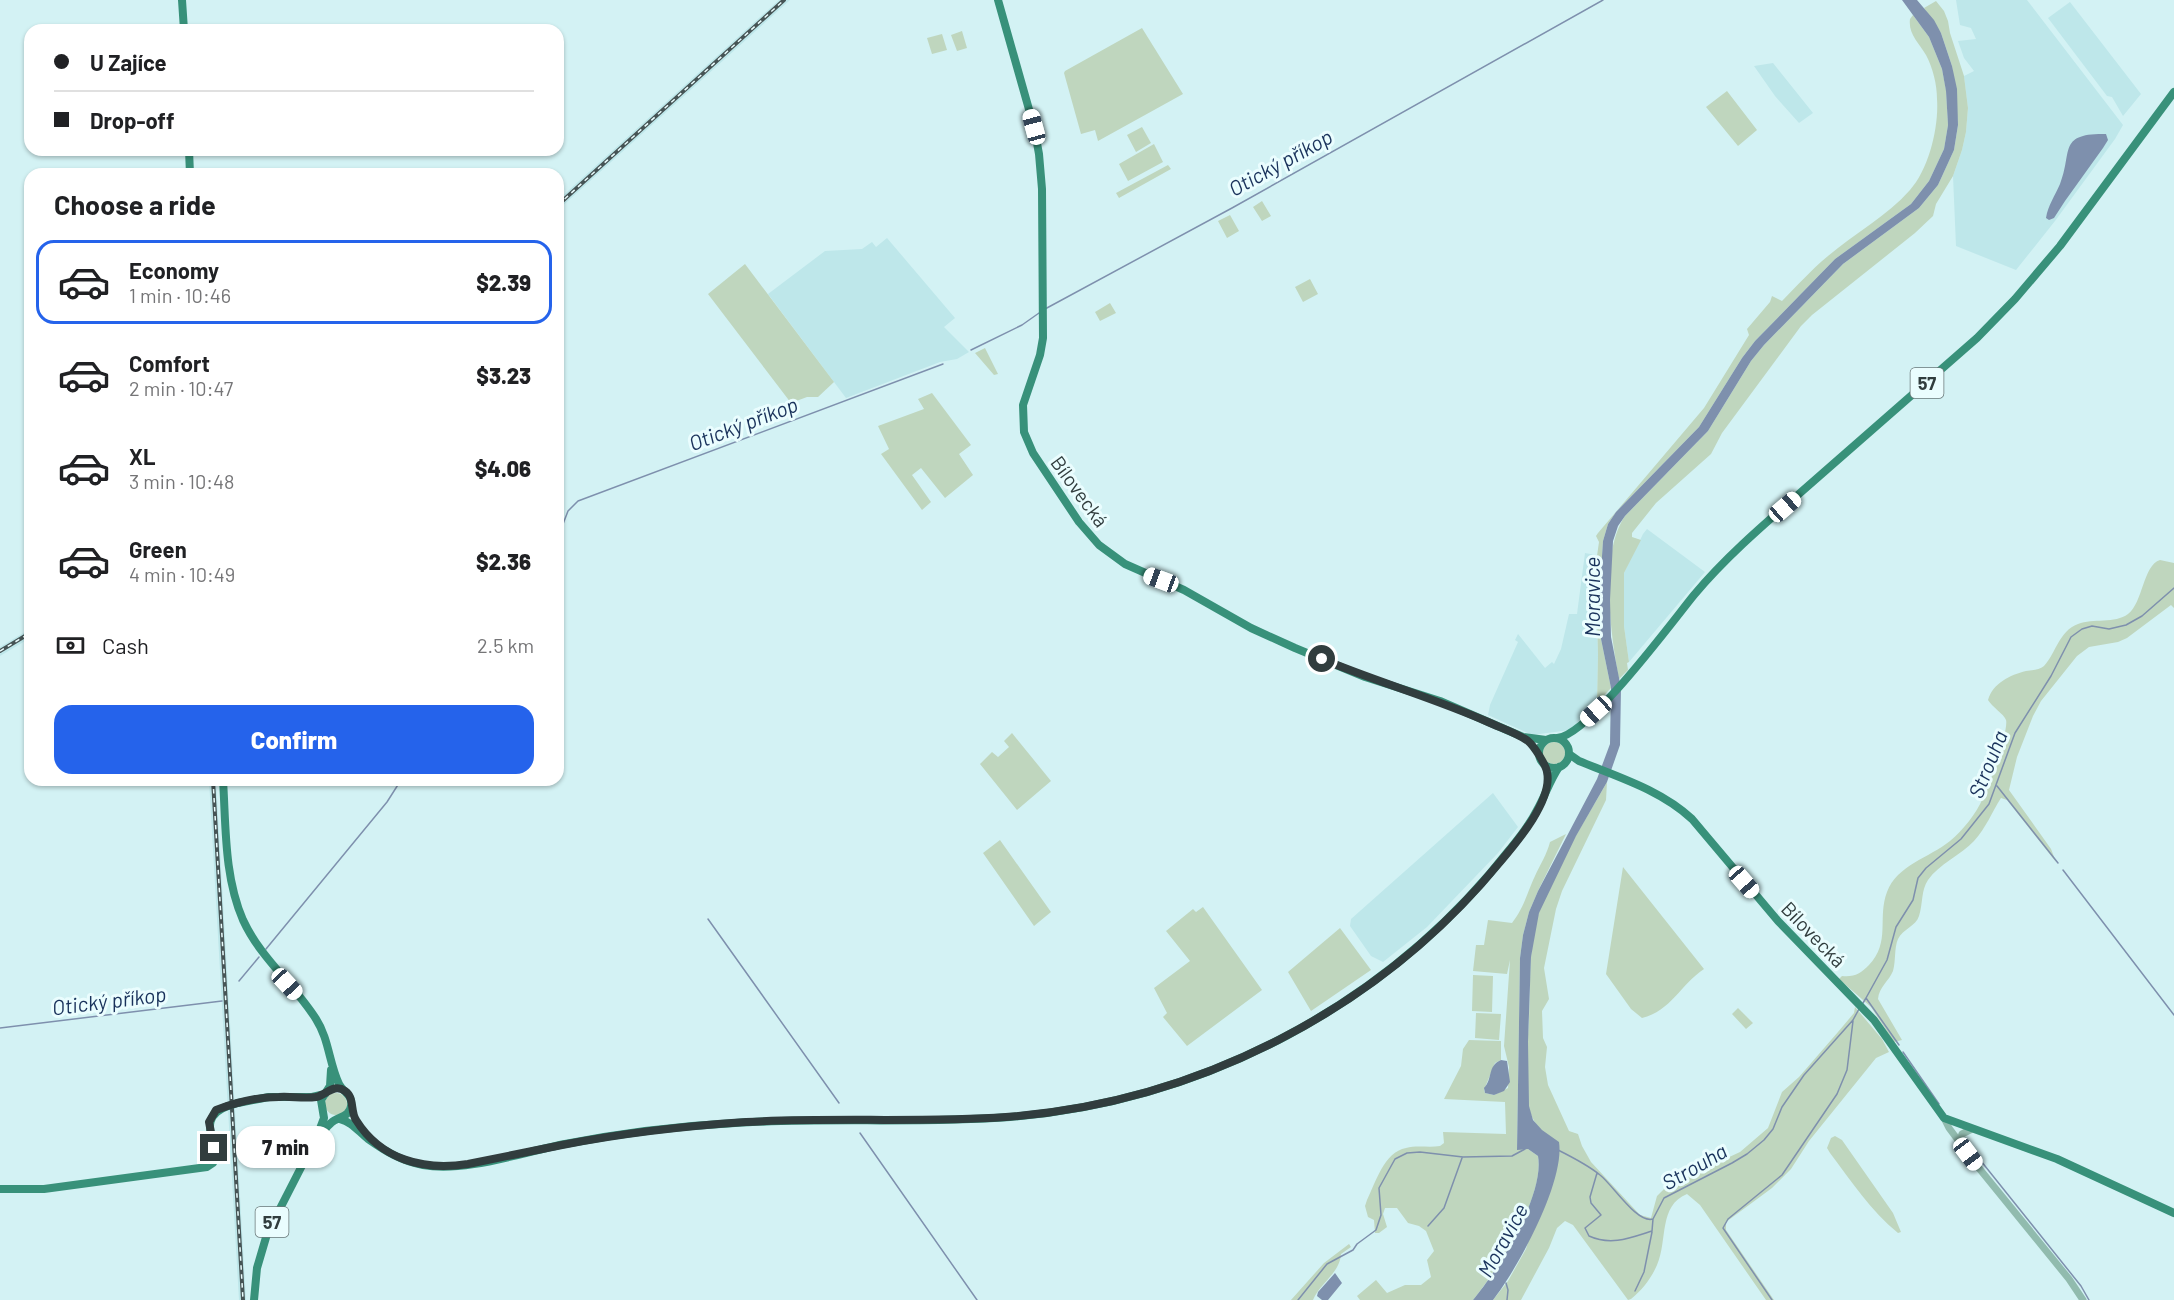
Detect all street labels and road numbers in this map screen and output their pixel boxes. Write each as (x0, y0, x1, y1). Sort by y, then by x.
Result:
road number: 57 (1910, 368, 1944, 398)
street label: Bílovecká (1046, 451, 1114, 531)
street label: Bílovecká (1777, 896, 1851, 972)
road number: 57 (256, 1207, 288, 1237)

